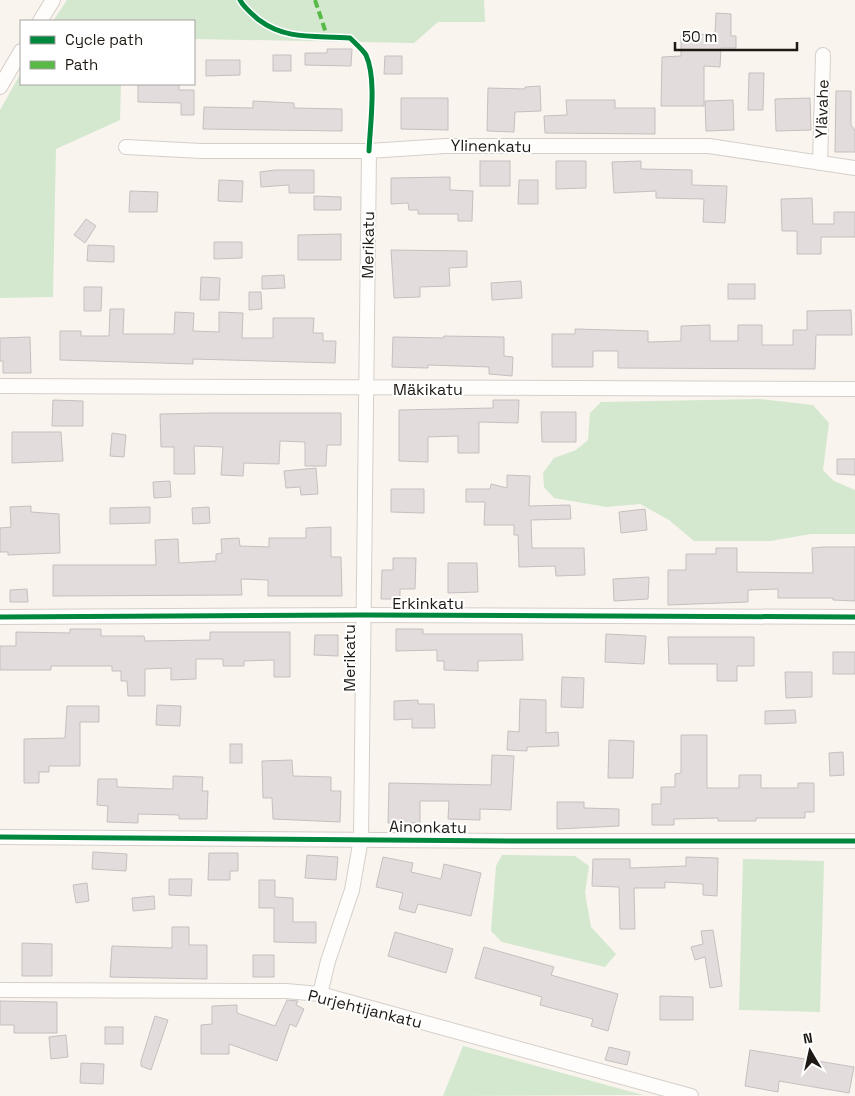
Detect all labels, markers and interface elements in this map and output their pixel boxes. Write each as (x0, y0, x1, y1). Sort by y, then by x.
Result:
legend (20, 20, 195, 85)
scale bar (675, 20, 798, 52)
text: 50 m (682, 27, 717, 46)
text: Cycle path (65, 30, 143, 49)
text: Path (65, 55, 98, 74)
street label: Ylävahe (810, 79, 834, 139)
street label: Ylinenkatu (450, 135, 532, 157)
street label: Merikatu (357, 211, 379, 279)
street label: Mäkikatu (393, 379, 463, 400)
street label: Erkinkatu (392, 593, 464, 614)
street label: Merikatu (339, 624, 360, 692)
street label: Ainonkatu (389, 816, 467, 838)
street label: Purjehtijankatu (306, 985, 424, 1033)
north arrow (785, 1026, 835, 1076)
text: N (802, 1029, 814, 1048)

